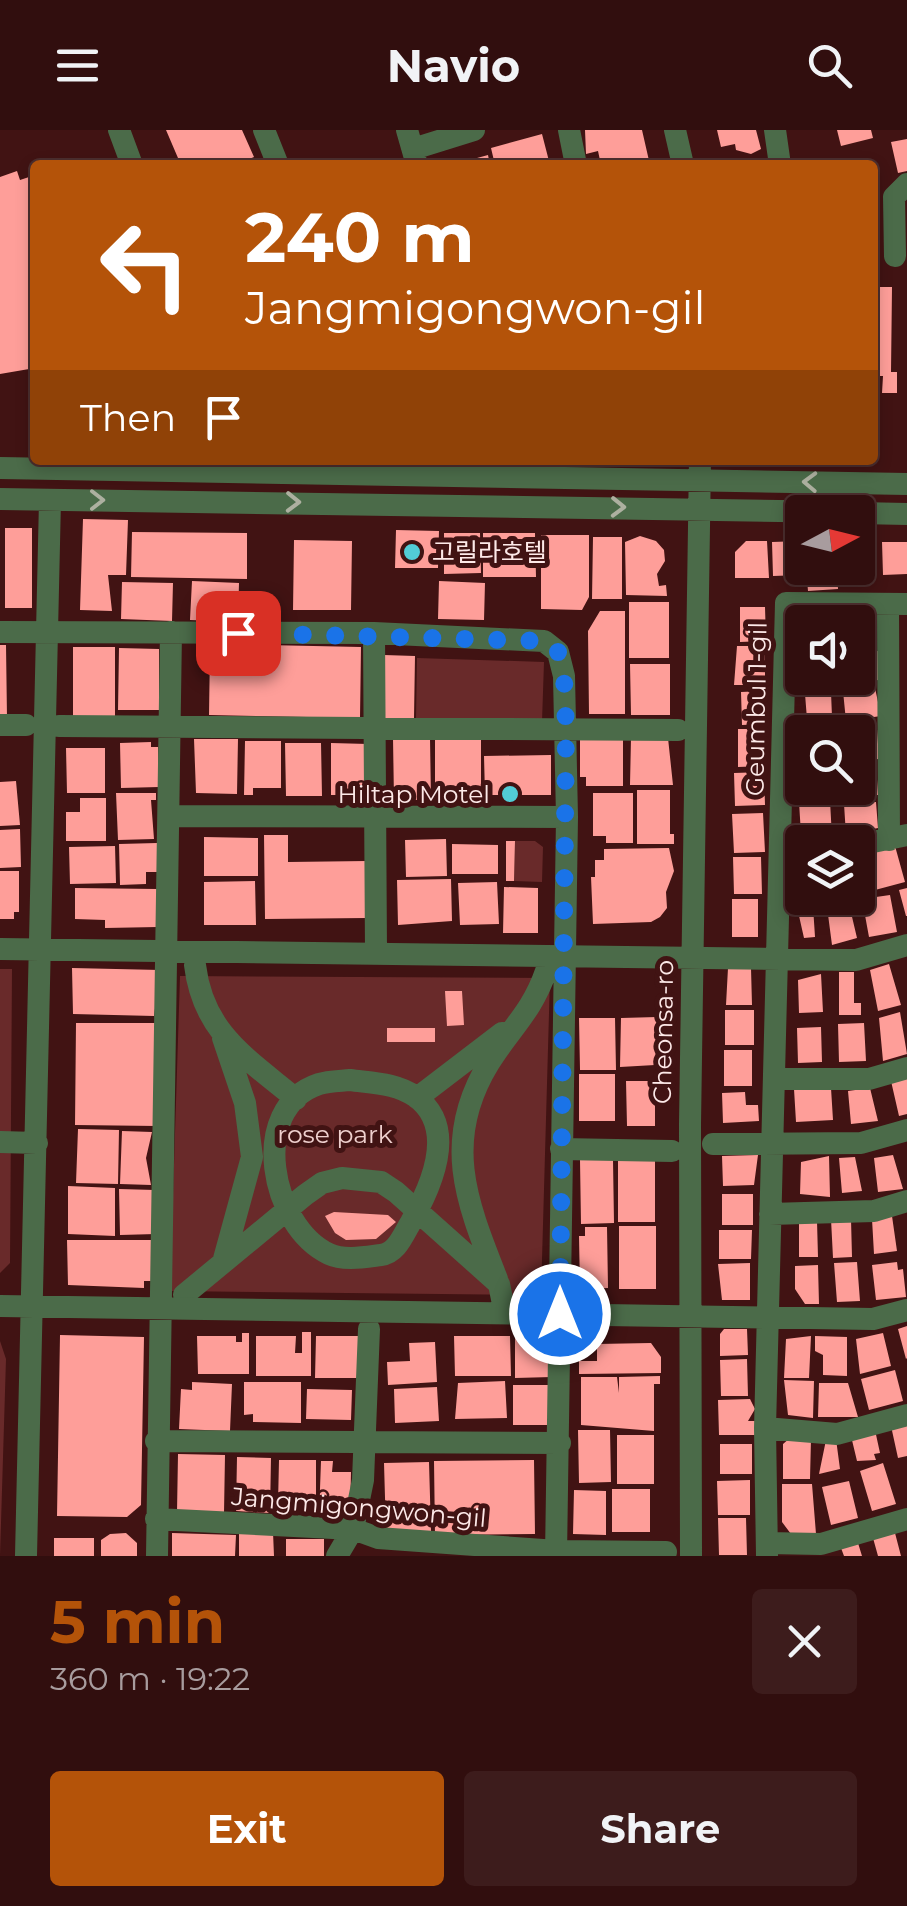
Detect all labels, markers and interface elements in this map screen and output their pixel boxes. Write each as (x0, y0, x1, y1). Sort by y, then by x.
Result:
icon: menu (50, 38, 105, 93)
text: Navio (387, 38, 520, 93)
icon: search (802, 38, 857, 93)
text: 240 m (245, 194, 475, 280)
icon: left (80, 200, 210, 330)
text: Jangmigongwon-gil (245, 280, 706, 335)
icon: arrive (196, 390, 251, 445)
text: Then (80, 394, 176, 441)
one-way arrow (801, 471, 817, 492)
one-way arrow (90, 489, 106, 511)
one-way arrow (286, 491, 301, 513)
north arrow (785, 495, 875, 585)
map controls (785, 495, 875, 915)
one-way arrow (610, 497, 626, 518)
place label: 고릴라호텔 (432, 537, 547, 567)
marker: 고릴라호텔 (401, 541, 423, 563)
pin (196, 591, 281, 676)
button: sound (785, 605, 875, 695)
icon: arrive (211, 606, 266, 661)
street label: Geumbul 1-gil (739, 622, 773, 796)
button: search (785, 715, 875, 805)
place label: Hiltap Motel (337, 779, 490, 809)
marker: Hiltap Motel (499, 783, 521, 805)
button: layers (785, 825, 875, 915)
street label: Cheonsa-ro (647, 960, 679, 1104)
park label: rose park (277, 1119, 393, 1149)
position arrow (508, 1262, 612, 1366)
street label: Jangmigongwon-gil (229, 1481, 488, 1533)
text: 5 min (50, 1585, 225, 1658)
button: close (752, 1589, 857, 1694)
text: 360 m · 19:22 (50, 1659, 250, 1698)
button: Exit (50, 1771, 444, 1886)
button: Share (464, 1771, 857, 1886)

